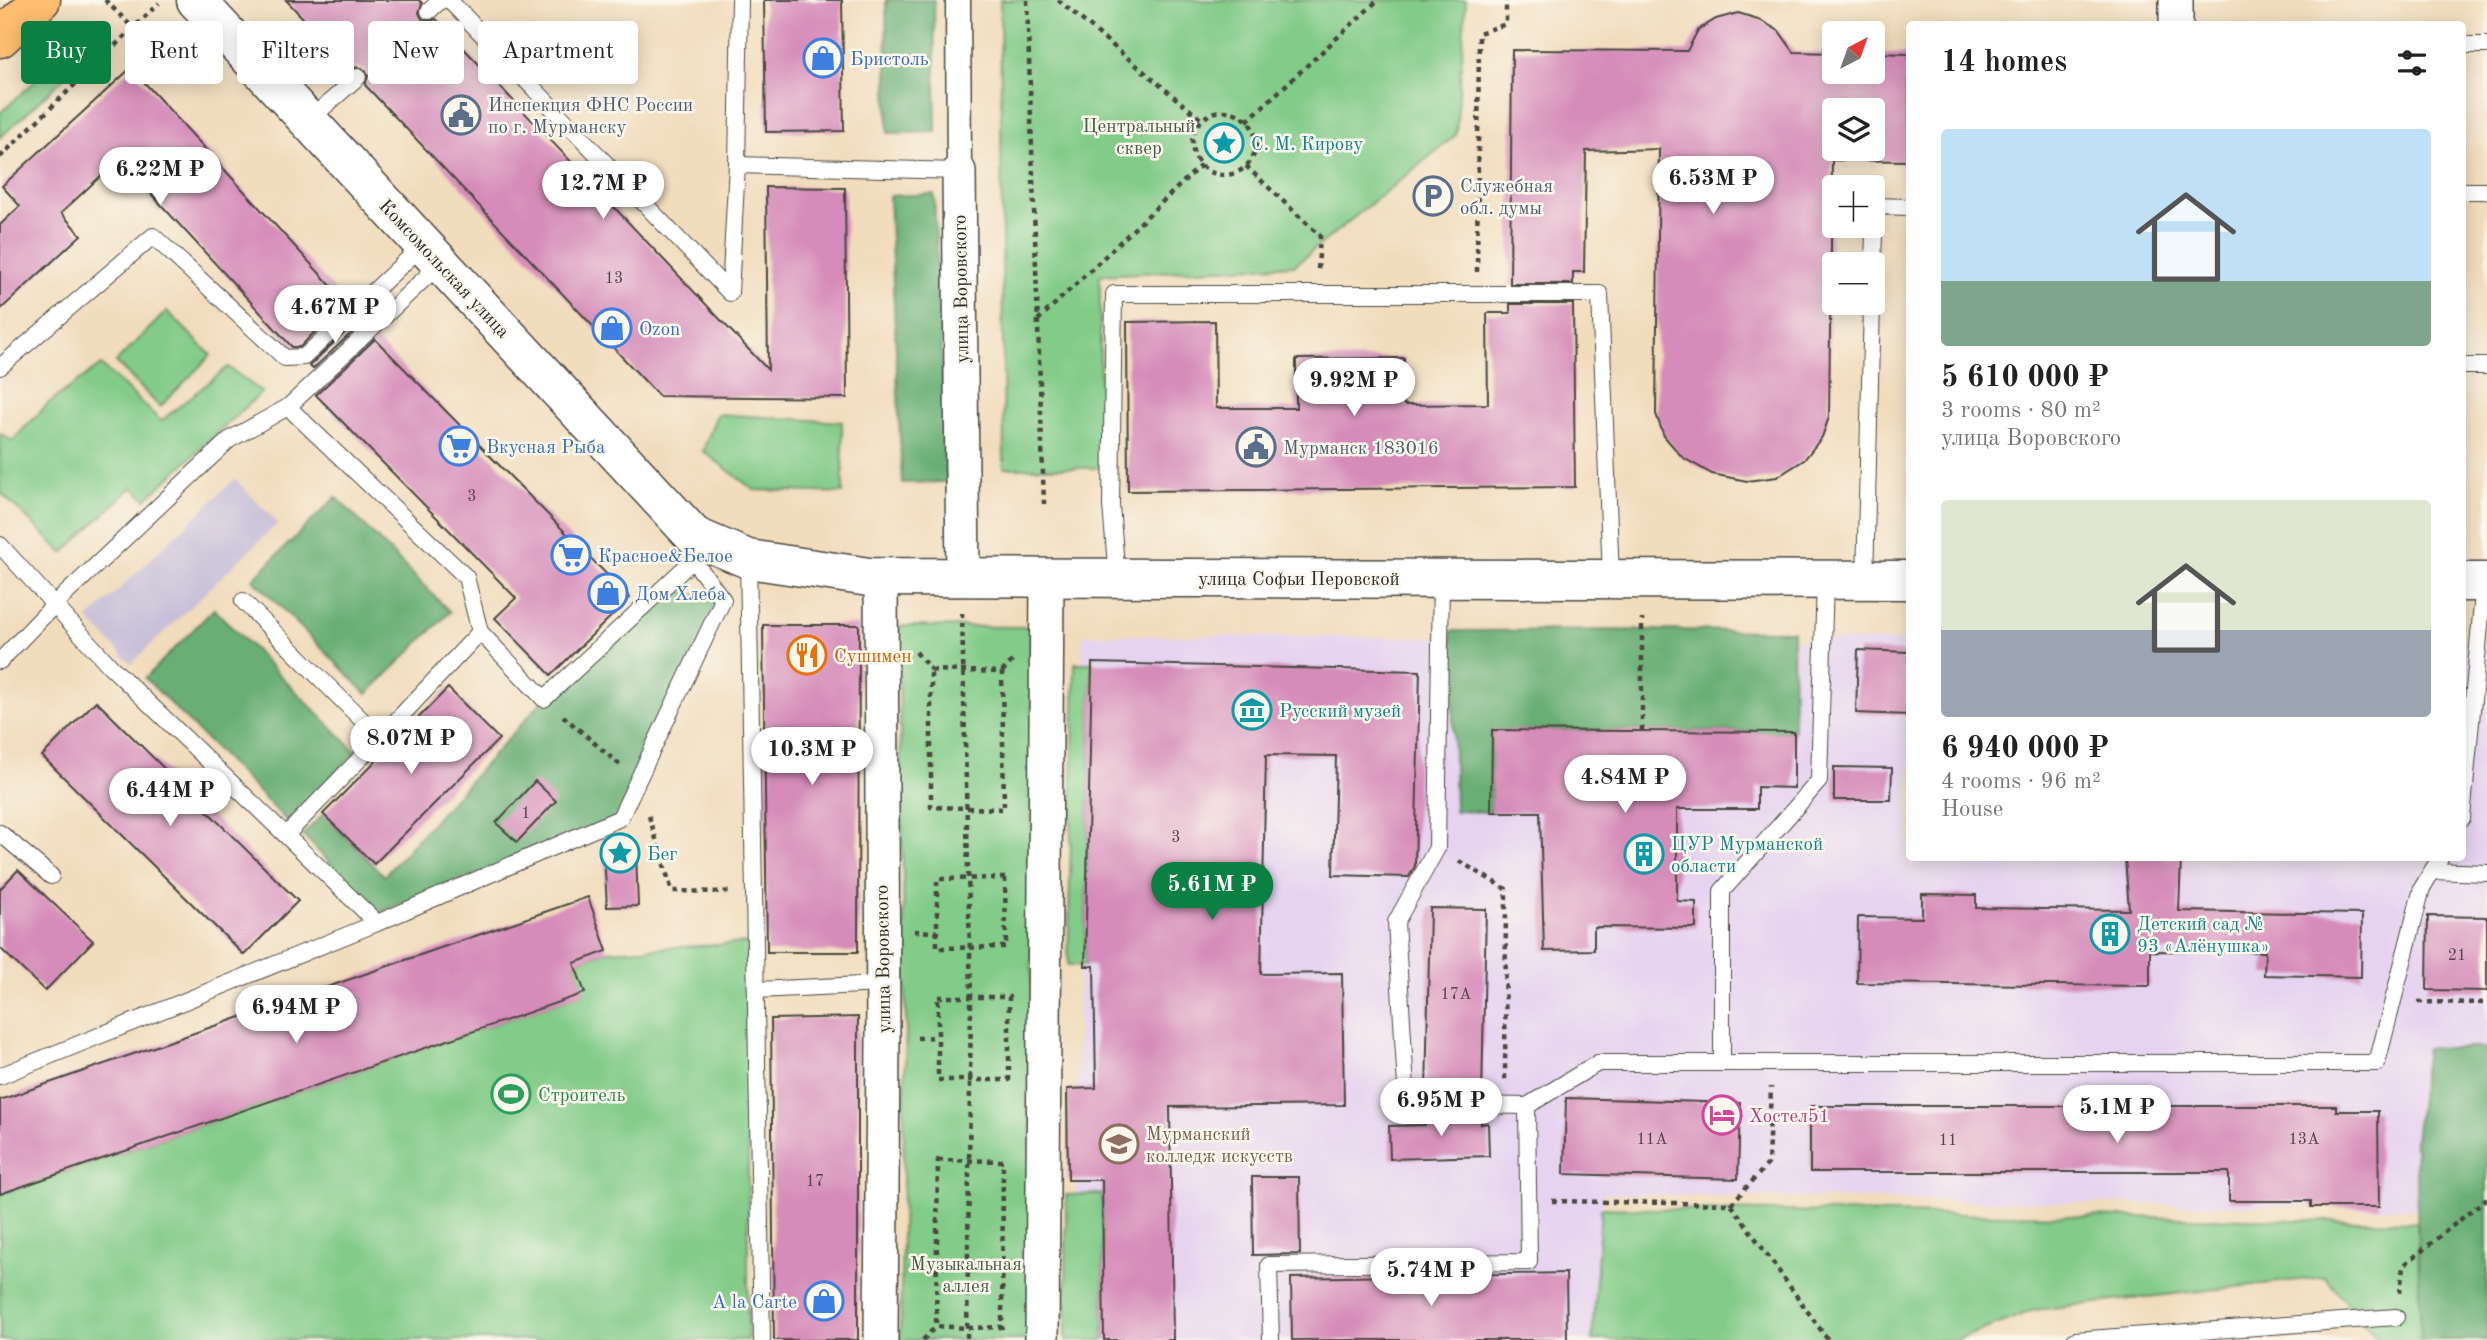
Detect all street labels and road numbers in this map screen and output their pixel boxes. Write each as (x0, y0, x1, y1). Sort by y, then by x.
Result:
street label: Комсомольская улица (374, 197, 513, 343)
street label: улица Воровского (952, 214, 973, 364)
street label: улица Софьи Перовской (1198, 571, 1400, 590)
street label: улица Воровского (874, 884, 895, 1034)

